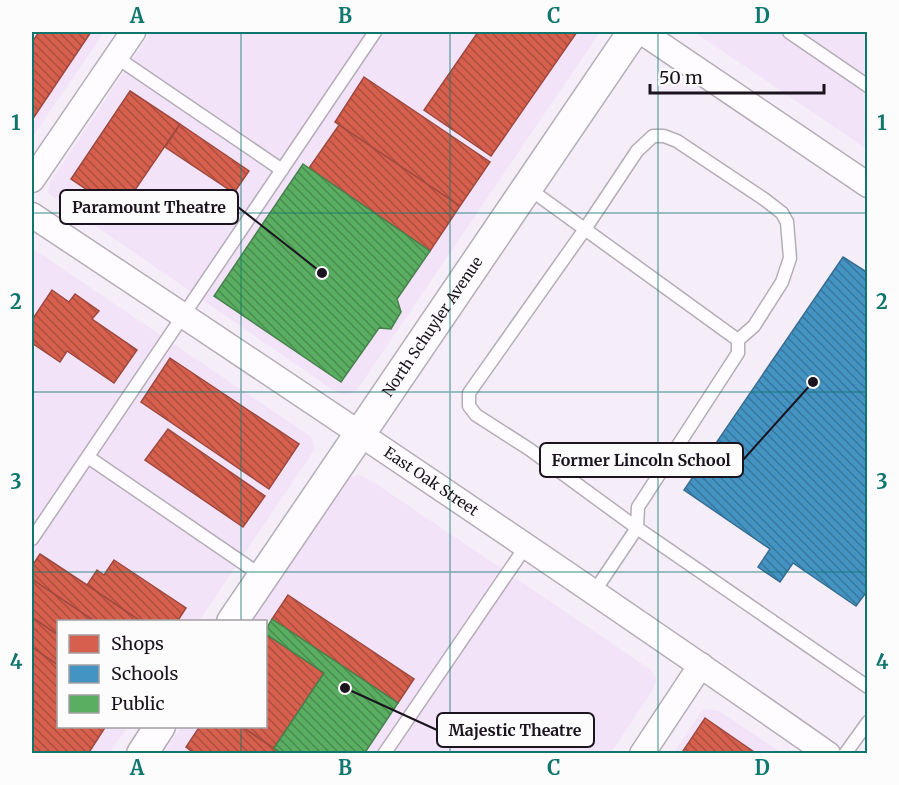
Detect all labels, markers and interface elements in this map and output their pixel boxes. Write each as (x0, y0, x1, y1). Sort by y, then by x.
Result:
text: A (129, 3, 145, 28)
text: B (338, 3, 352, 28)
text: C (547, 3, 561, 28)
text: D (754, 3, 770, 28)
scale bar (650, 57, 824, 95)
text: 50 m (659, 66, 703, 89)
text: 1 (11, 110, 21, 135)
text: 1 (877, 110, 887, 135)
callout: Paramount Theatre (60, 190, 238, 224)
text: Paramount Theatre (72, 197, 226, 217)
street label: North Schuyler Avenue (378, 253, 487, 400)
text: 2 (10, 289, 22, 314)
text: 2 (876, 289, 888, 314)
street label: East Oak Street (381, 443, 482, 520)
callout: Former Lincoln School (540, 443, 743, 477)
text: Former Lincoln School (551, 450, 731, 470)
text: 3 (10, 469, 22, 494)
text: 3 (876, 469, 888, 494)
legend (57, 620, 267, 728)
text: Shops (111, 632, 164, 655)
text: 4 (10, 649, 23, 674)
text: 4 (876, 649, 889, 674)
text: Schools (111, 662, 179, 685)
text: Public (111, 692, 165, 715)
callout: Majestic Theatre (437, 713, 594, 747)
text: Majestic Theatre (449, 720, 582, 740)
text: A (129, 755, 145, 780)
text: B (338, 755, 352, 780)
text: C (547, 755, 561, 780)
text: D (754, 755, 770, 780)

